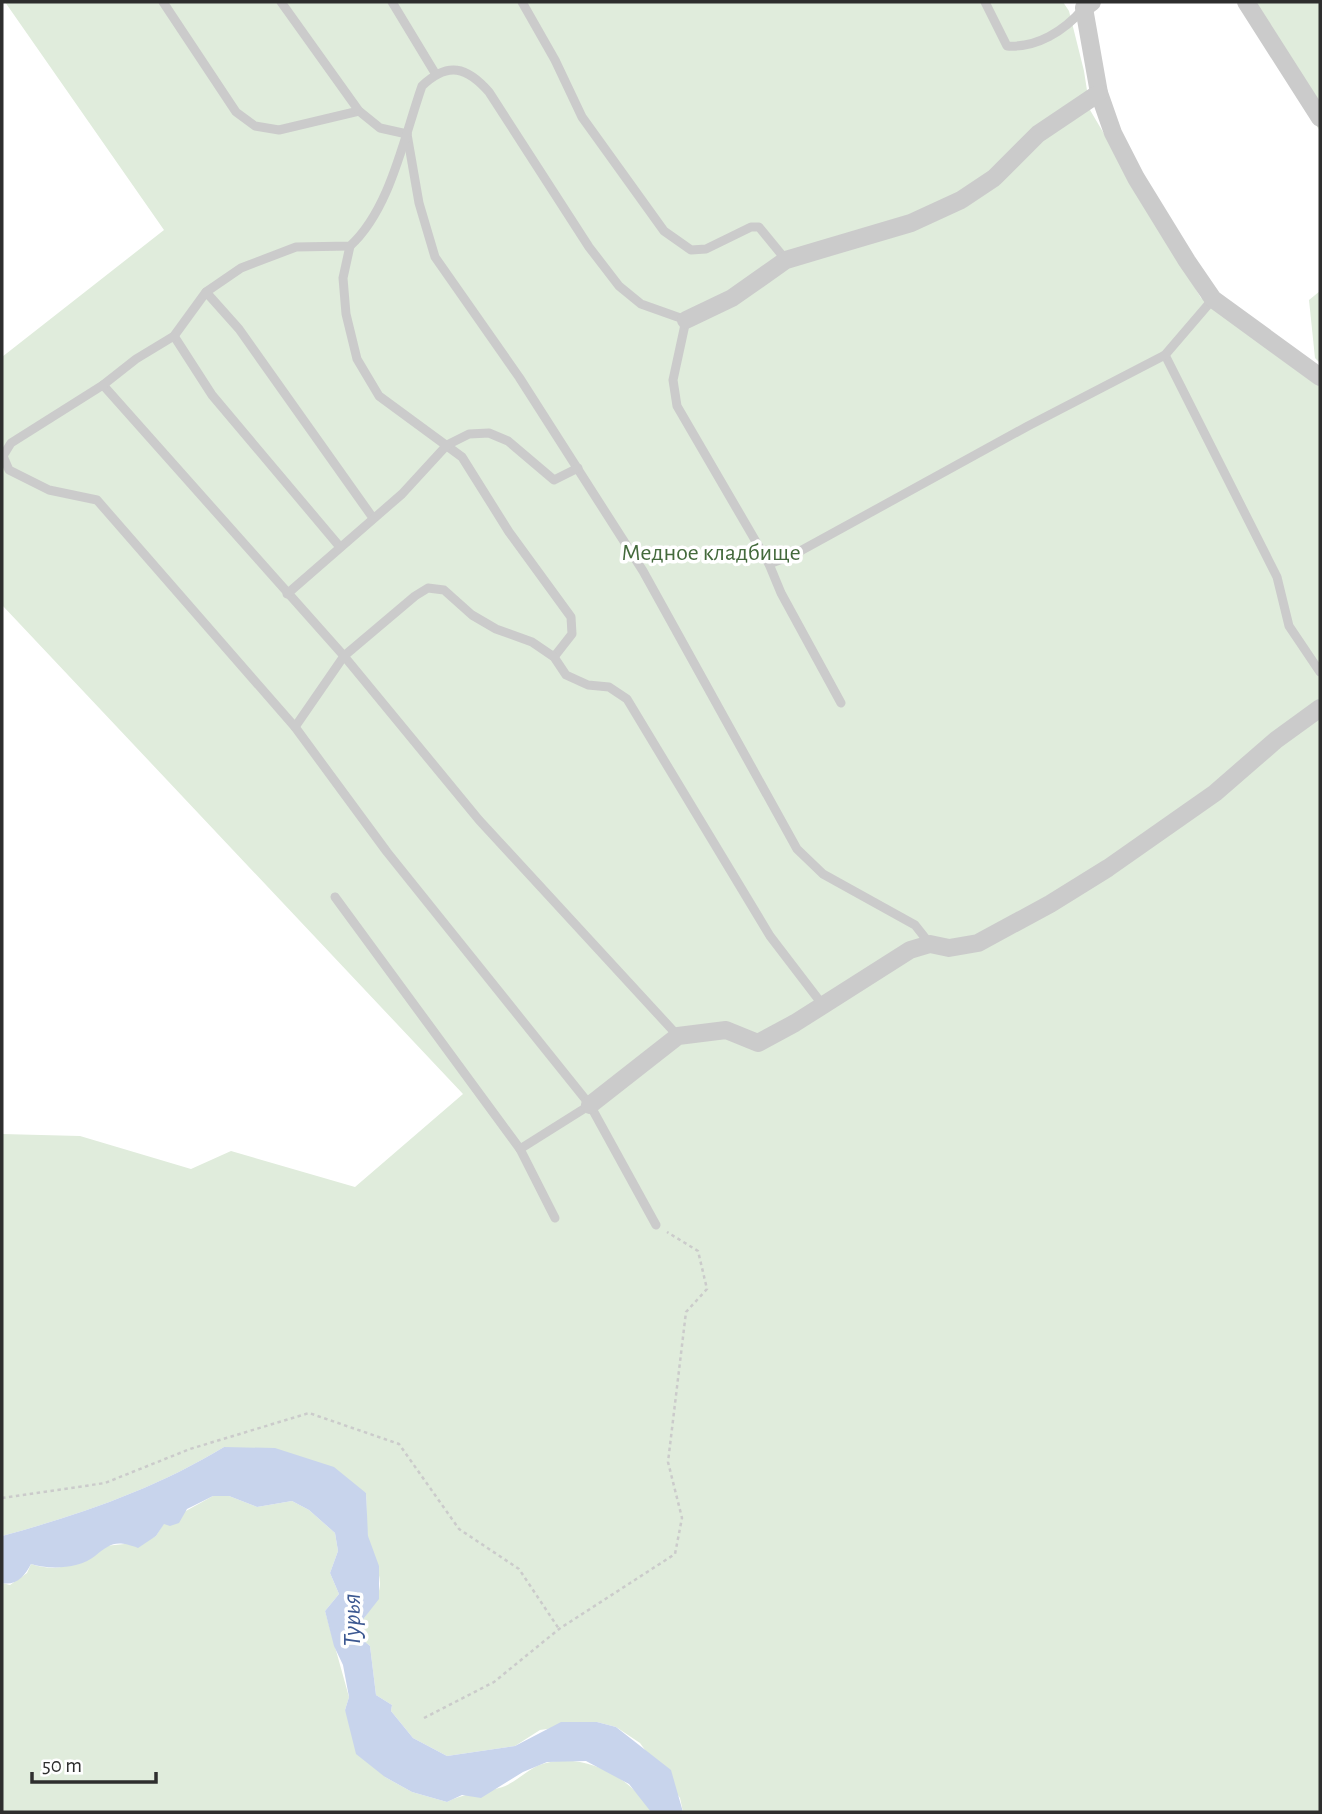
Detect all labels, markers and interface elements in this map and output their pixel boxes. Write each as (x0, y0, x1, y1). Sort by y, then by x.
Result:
park label: Медное кладбище (621, 541, 801, 565)
water label: Турья (339, 1593, 365, 1647)
scale bar (32, 1741, 156, 1785)
text: 50 m (42, 1755, 82, 1776)

